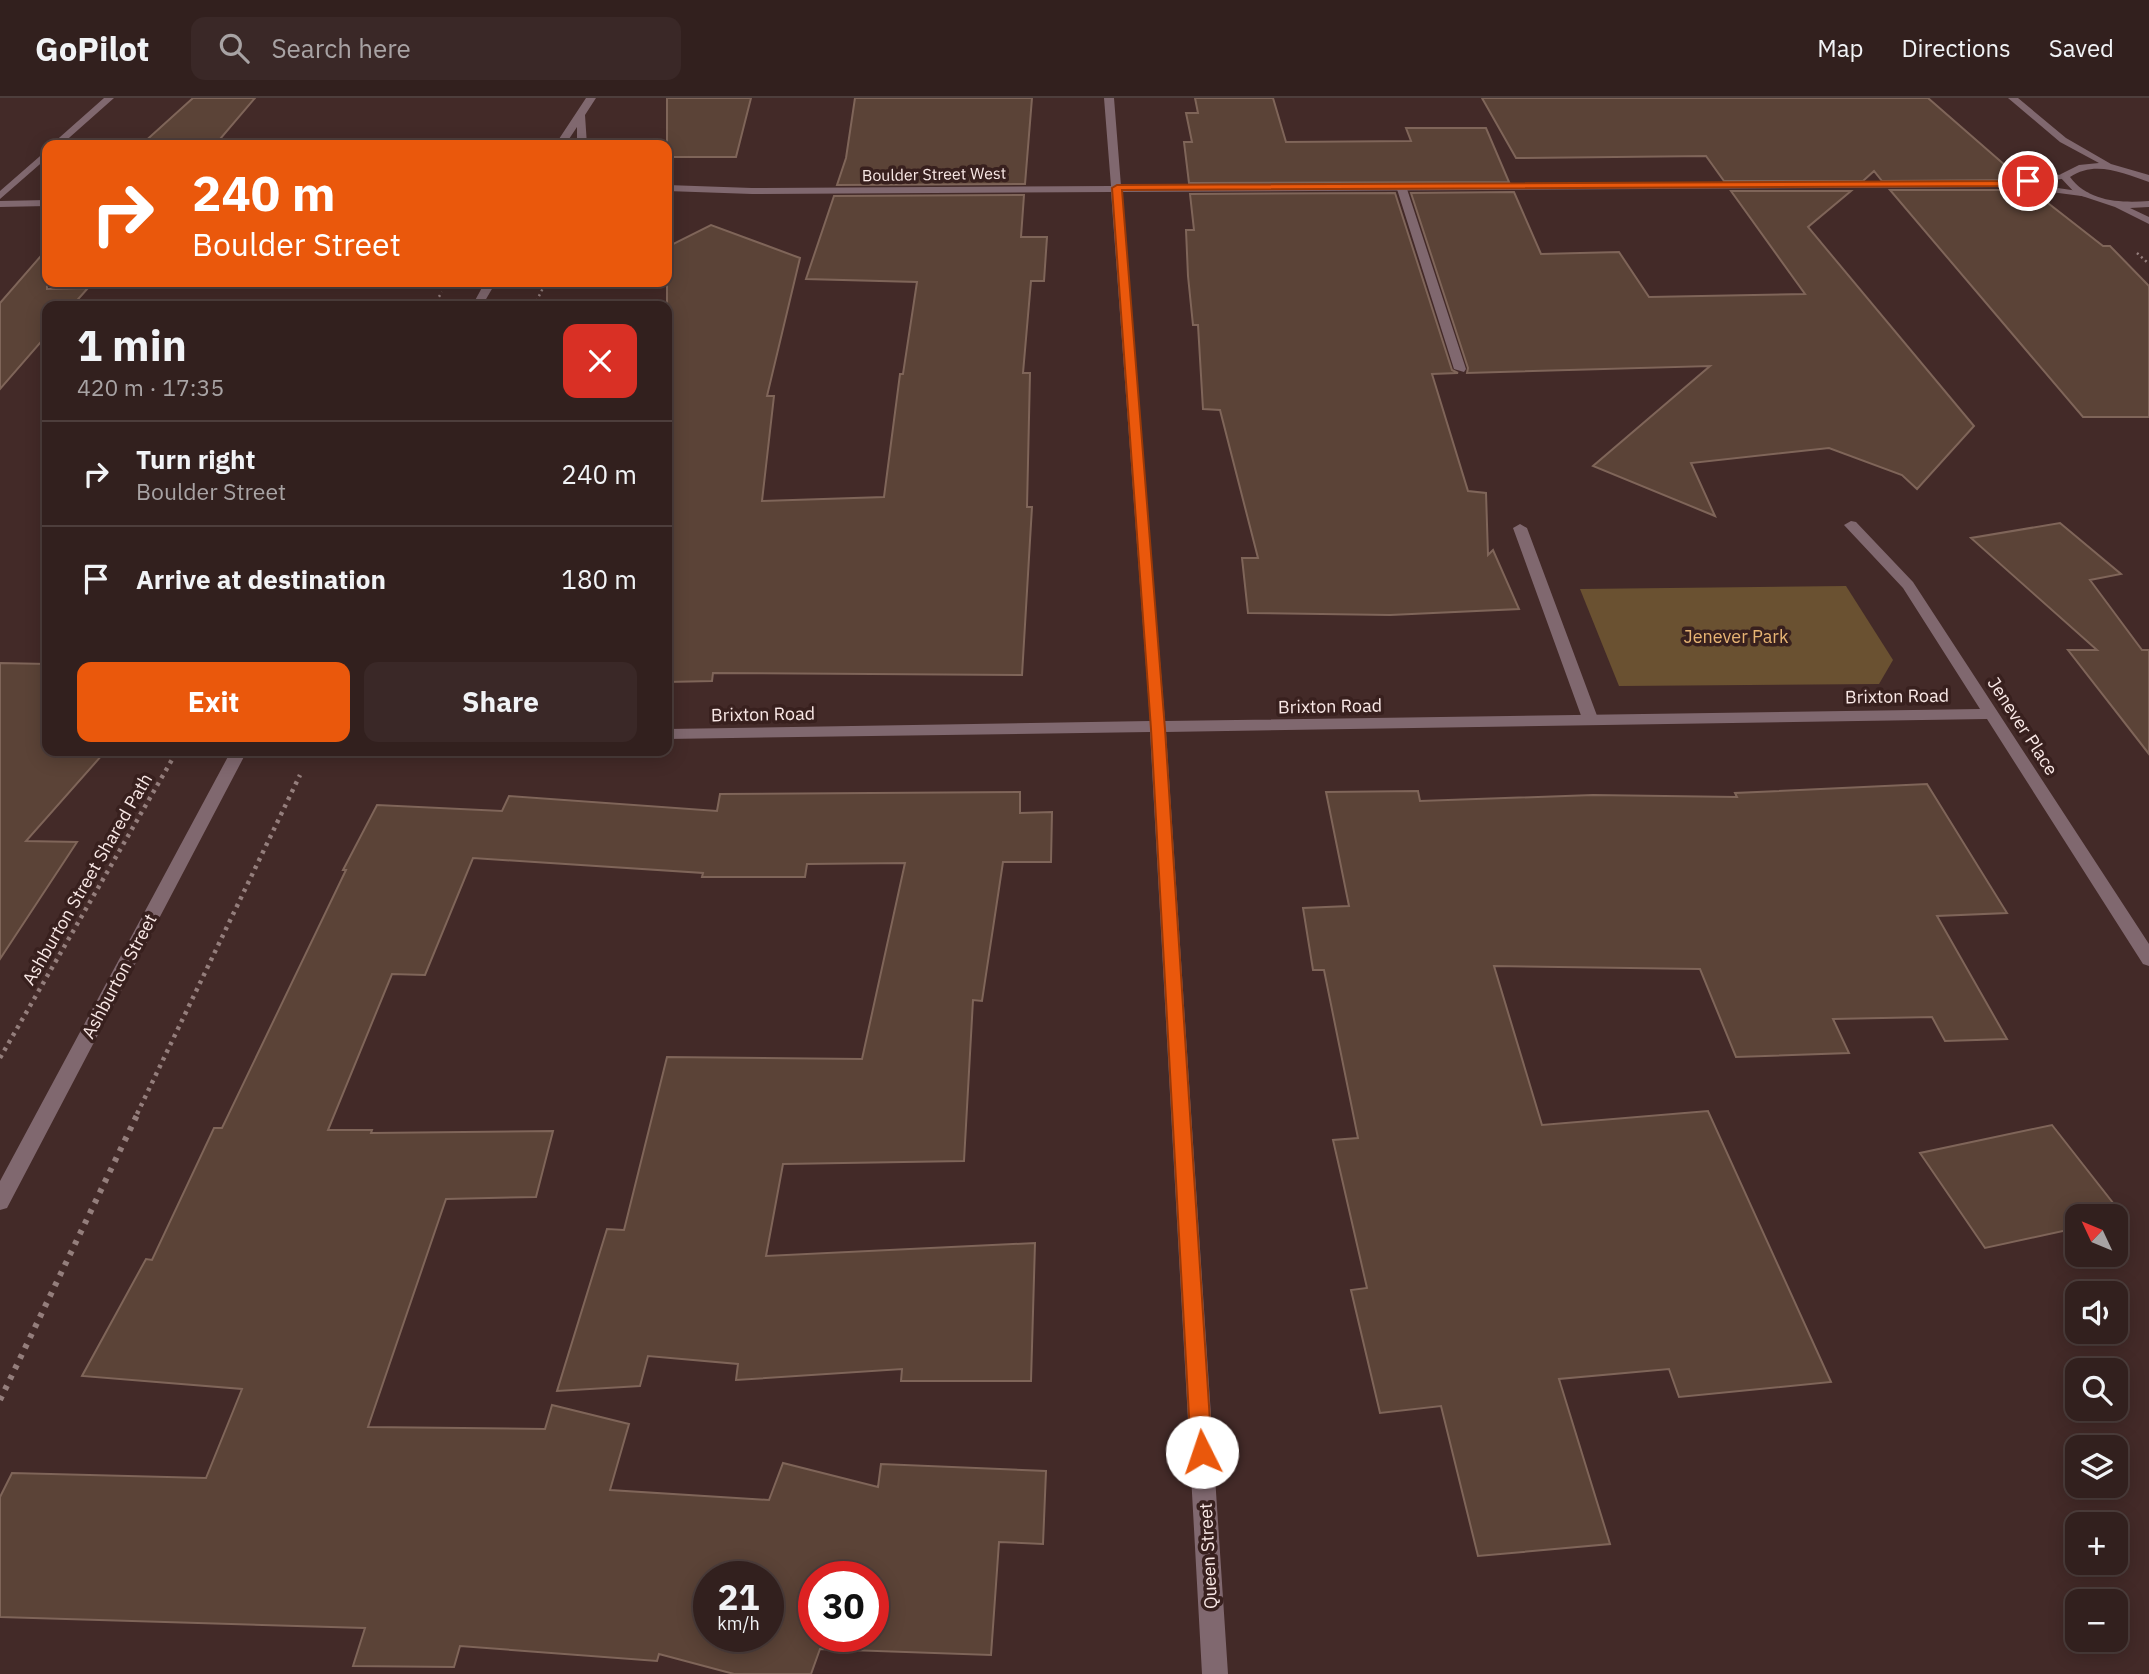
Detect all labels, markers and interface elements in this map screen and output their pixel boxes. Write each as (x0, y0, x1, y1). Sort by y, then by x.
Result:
search box (191, 17, 681, 80)
text: GoPilot (35, 27, 149, 70)
icon: search (215, 29, 253, 67)
text: Search here (271, 31, 411, 65)
text: Map (1817, 32, 1863, 64)
text: Directions (1901, 32, 2011, 64)
text: Saved (2049, 32, 2114, 64)
pin (1998, 151, 2058, 211)
text: 240 m (192, 161, 336, 224)
icon: arrive (2009, 162, 2047, 200)
street label: Boulder Street West (862, 163, 1006, 185)
icon: right (77, 168, 168, 259)
text: Boulder Street (192, 223, 401, 265)
text: 1 min (77, 318, 187, 373)
button: close (563, 324, 637, 398)
text: 420 m · 17:35 (77, 372, 224, 402)
text: Turn right (136, 442, 255, 476)
icon: right (77, 455, 115, 493)
text: 240 m (561, 457, 637, 491)
text: Boulder Street (136, 476, 286, 506)
icon: arrive (77, 560, 115, 598)
text: Arrive at destination (136, 562, 386, 596)
text: 180 m (561, 562, 637, 596)
park label: Jenever Park (1684, 625, 1789, 648)
button: Exit (77, 662, 350, 742)
button: Share (364, 662, 637, 742)
street label: Jenever Place (1983, 672, 2063, 780)
street label: Brixton Road (1845, 684, 1949, 708)
street label: Brixton Road (1278, 694, 1382, 718)
street label: Brixton Road (711, 702, 815, 726)
street label: Ashburton Street Shared Path (18, 769, 156, 989)
street label: Ashburton Street (77, 910, 161, 1042)
north arrow (2065, 1204, 2128, 1267)
map controls (2065, 1204, 2128, 1652)
button: sound (2065, 1281, 2128, 1344)
button: search (2065, 1358, 2128, 1421)
position arrow (1165, 1415, 1239, 1489)
button: layers (2065, 1435, 2128, 1498)
street label: Queen Street (1194, 1502, 1222, 1610)
button: + (2065, 1512, 2128, 1575)
speed limit sign: 30 (798, 1561, 889, 1652)
text: 21 (717, 1574, 760, 1620)
button: − (2065, 1589, 2128, 1652)
text: km/h (717, 1612, 760, 1635)

